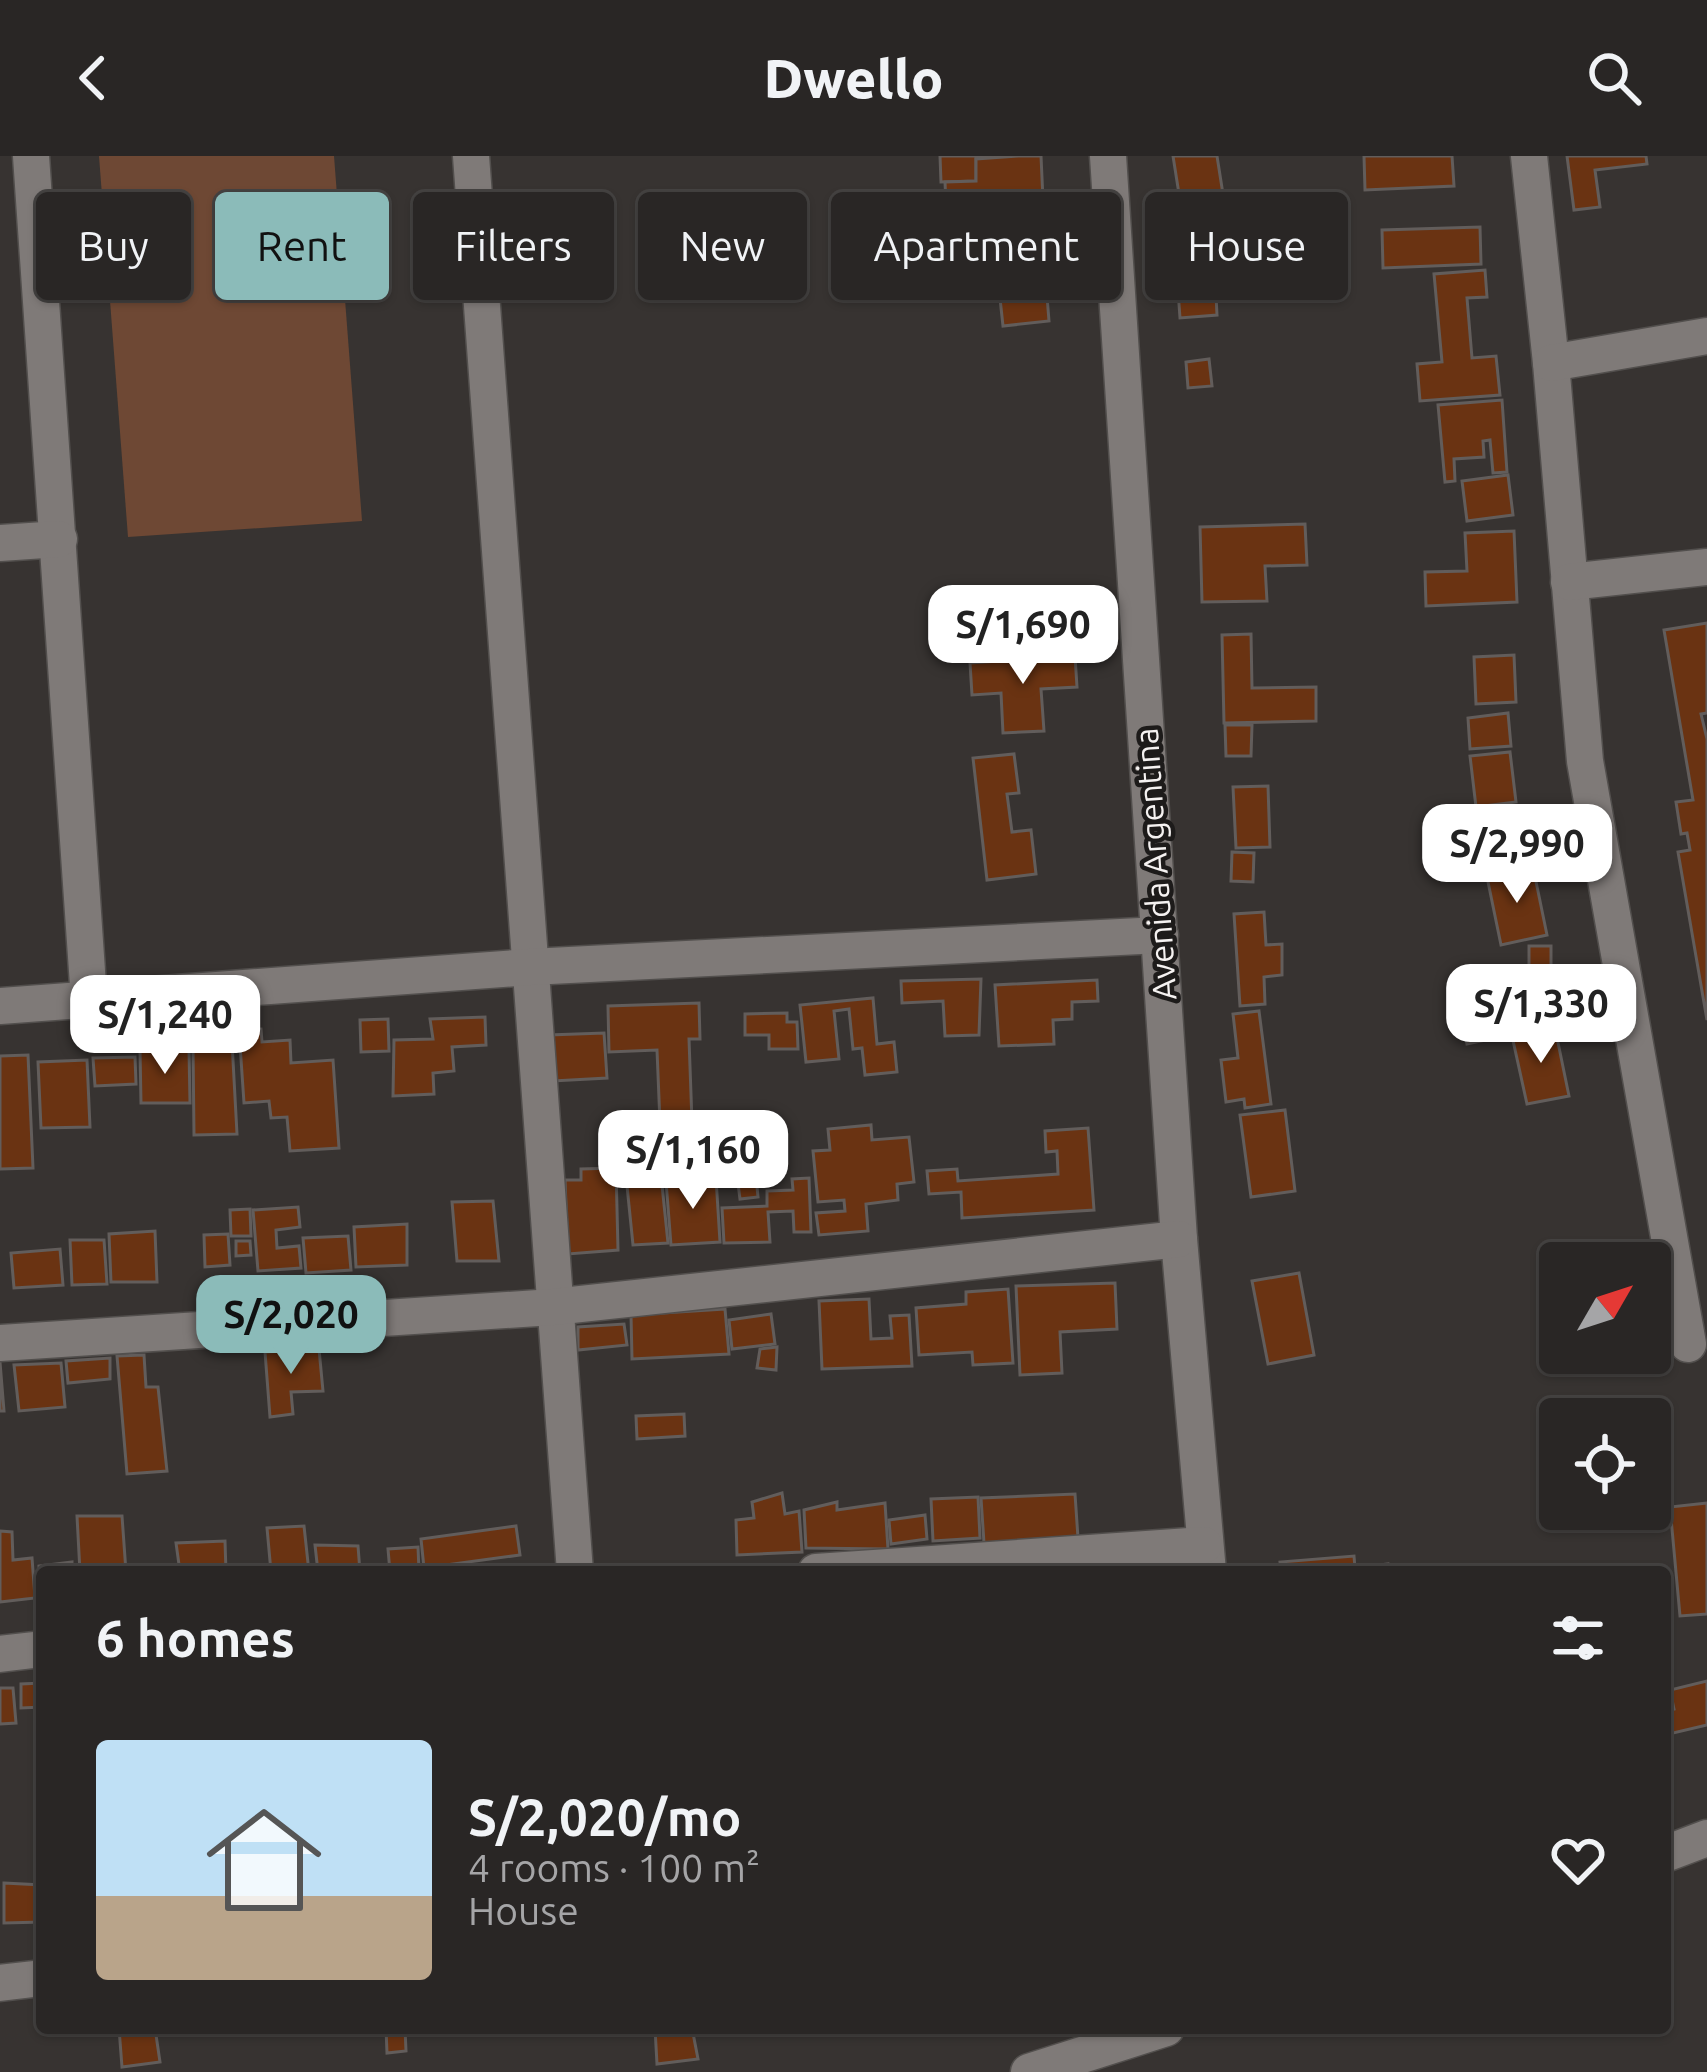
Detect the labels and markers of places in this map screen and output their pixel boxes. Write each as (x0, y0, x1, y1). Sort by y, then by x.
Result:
pin: S/1,690 (912, 585, 1134, 687)
pin: S/2,990 (1406, 804, 1628, 906)
pin: S/1,330 (1430, 964, 1652, 1066)
pin: S/1,240 (54, 975, 276, 1077)
pin: S/1,160 (582, 1110, 804, 1212)
pin: S/2,020 (180, 1275, 402, 1377)

